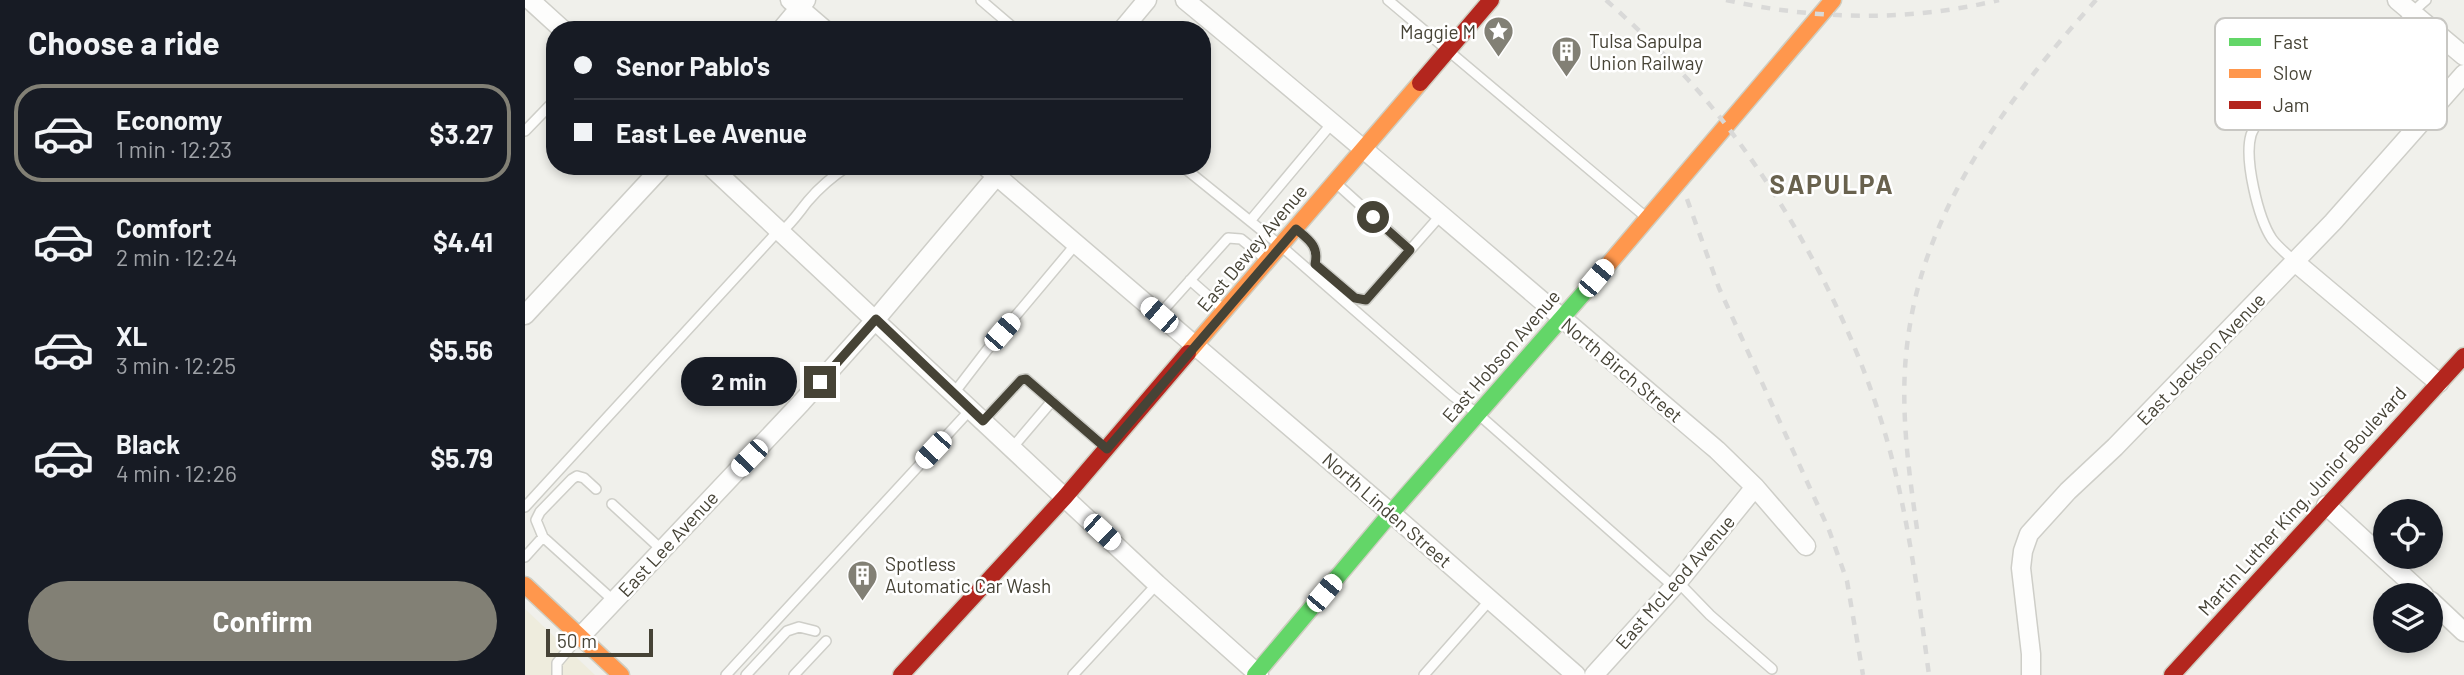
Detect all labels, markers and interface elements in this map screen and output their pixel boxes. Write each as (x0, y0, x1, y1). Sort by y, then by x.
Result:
place icon: Maggie M (1482, 15, 1516, 59)
legend (2215, 18, 2447, 130)
place label: Maggie M (1400, 20, 1476, 43)
text: Choose a ride (28, 23, 220, 61)
place label: Tulsa Sapulpa Union Railway (1589, 29, 1703, 74)
text: Fast (2273, 30, 2309, 53)
building icon: Tulsa Sapulpa Union Railway (1549, 35, 1583, 79)
text: Senor Pablo's (616, 50, 770, 81)
text: Slow (2273, 61, 2312, 84)
text: Jam (2273, 93, 2309, 116)
icon: car (32, 102, 95, 165)
text: Economy (116, 104, 222, 135)
text: East Lee Avenue (616, 117, 807, 148)
text: $3.27 (430, 118, 493, 149)
text: 1 min · 12:23 (116, 135, 232, 163)
district label: SAPULPA (1769, 168, 1895, 199)
street label: East Dewey Avenue (1192, 179, 1311, 316)
route start (1357, 201, 1389, 233)
icon: car (32, 210, 95, 273)
text: Comfort (116, 212, 212, 243)
text: $4.41 (433, 226, 493, 257)
text: 2 min · 12:24 (116, 243, 237, 271)
car (1575, 255, 1618, 301)
street label: East Hobson Avenue (1437, 285, 1564, 427)
street label: East Jackson Avenue (2132, 288, 2270, 430)
car (1137, 293, 1182, 337)
car (981, 309, 1024, 355)
street label: North Birch Street (1557, 312, 1687, 427)
icon: car (32, 318, 95, 381)
text: XL (116, 320, 147, 351)
text: $5.56 (429, 334, 493, 365)
text: 3 min · 12:25 (116, 351, 236, 379)
callout: 2 min (680, 358, 795, 406)
route end (804, 366, 836, 398)
text: 2 min (711, 367, 767, 395)
street label: Martin Luther King, Junior Boulevard (2193, 381, 2411, 620)
icon: car (32, 426, 95, 489)
car (911, 427, 956, 473)
text: Black (116, 428, 180, 459)
car (727, 436, 772, 480)
text: $5.79 (430, 442, 493, 473)
street label: North Linden Street (1318, 447, 1457, 572)
text: 4 min · 12:26 (116, 459, 237, 487)
street label: East Lee Avenue (613, 486, 723, 601)
map controls (2373, 499, 2443, 653)
button: locate (2373, 499, 2443, 569)
car (1080, 510, 1125, 554)
street label: East McLeod Avenue (1610, 510, 1739, 653)
place label: Spotless Automatic Car Wash (885, 552, 1051, 597)
building icon: Spotless Automatic Car Wash (845, 558, 879, 602)
car (1303, 570, 1346, 616)
button: Confirm (28, 581, 497, 661)
button: layers (2373, 583, 2443, 653)
scale bar (546, 626, 653, 658)
text: 50 m (557, 629, 597, 652)

